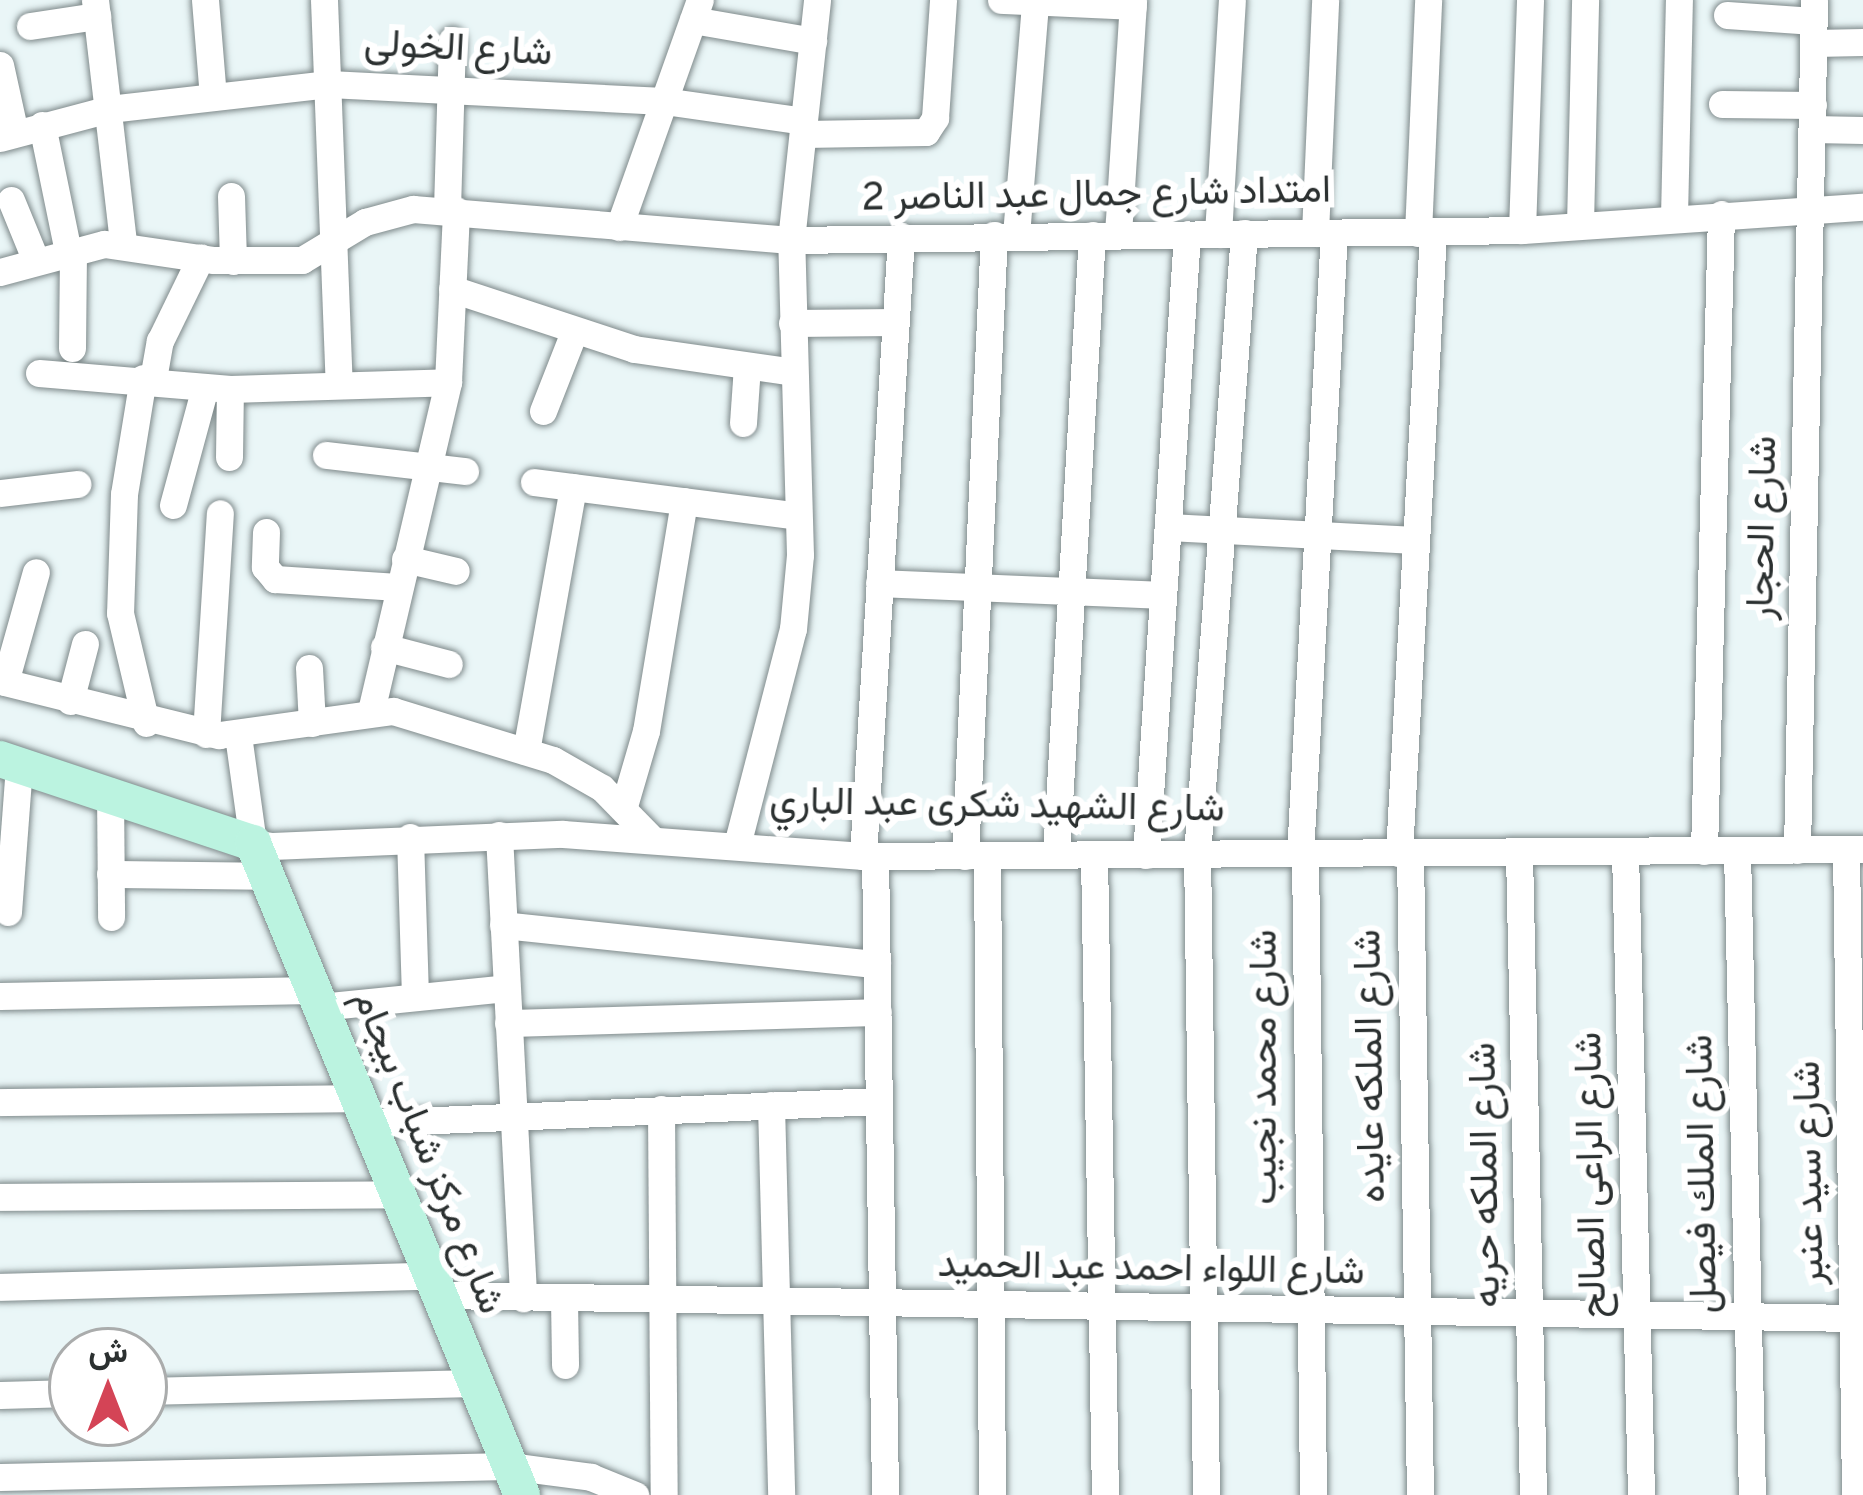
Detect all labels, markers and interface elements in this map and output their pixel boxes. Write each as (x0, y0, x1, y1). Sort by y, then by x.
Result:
street label: شارع الخولى (363, 23, 553, 79)
street label: امتداد شارع جمال عبد الناصر 2 (861, 170, 1331, 224)
street label: شارع الحجار (1740, 435, 1790, 621)
street label: شارع الشهيد شكرى عبد الباري (769, 781, 1225, 835)
street label: شارع محمد نجيب (1244, 929, 1290, 1205)
street label: شارع الملكه عايده (1347, 929, 1399, 1203)
street label: شارع مركز شباب بيجام (340, 984, 512, 1322)
street label: شارع الراعى الصالح (1568, 1032, 1620, 1318)
street label: شارع الملك فيصل (1679, 1034, 1731, 1314)
street label: شارع الملكه حريه (1462, 1042, 1514, 1308)
street label: شارع سيد عنبر (1787, 1060, 1837, 1286)
street label: شارع اللواء احمد عبد الحميد (937, 1244, 1365, 1298)
north arrow (48, 1327, 168, 1447)
text: ش (88, 1333, 128, 1375)

